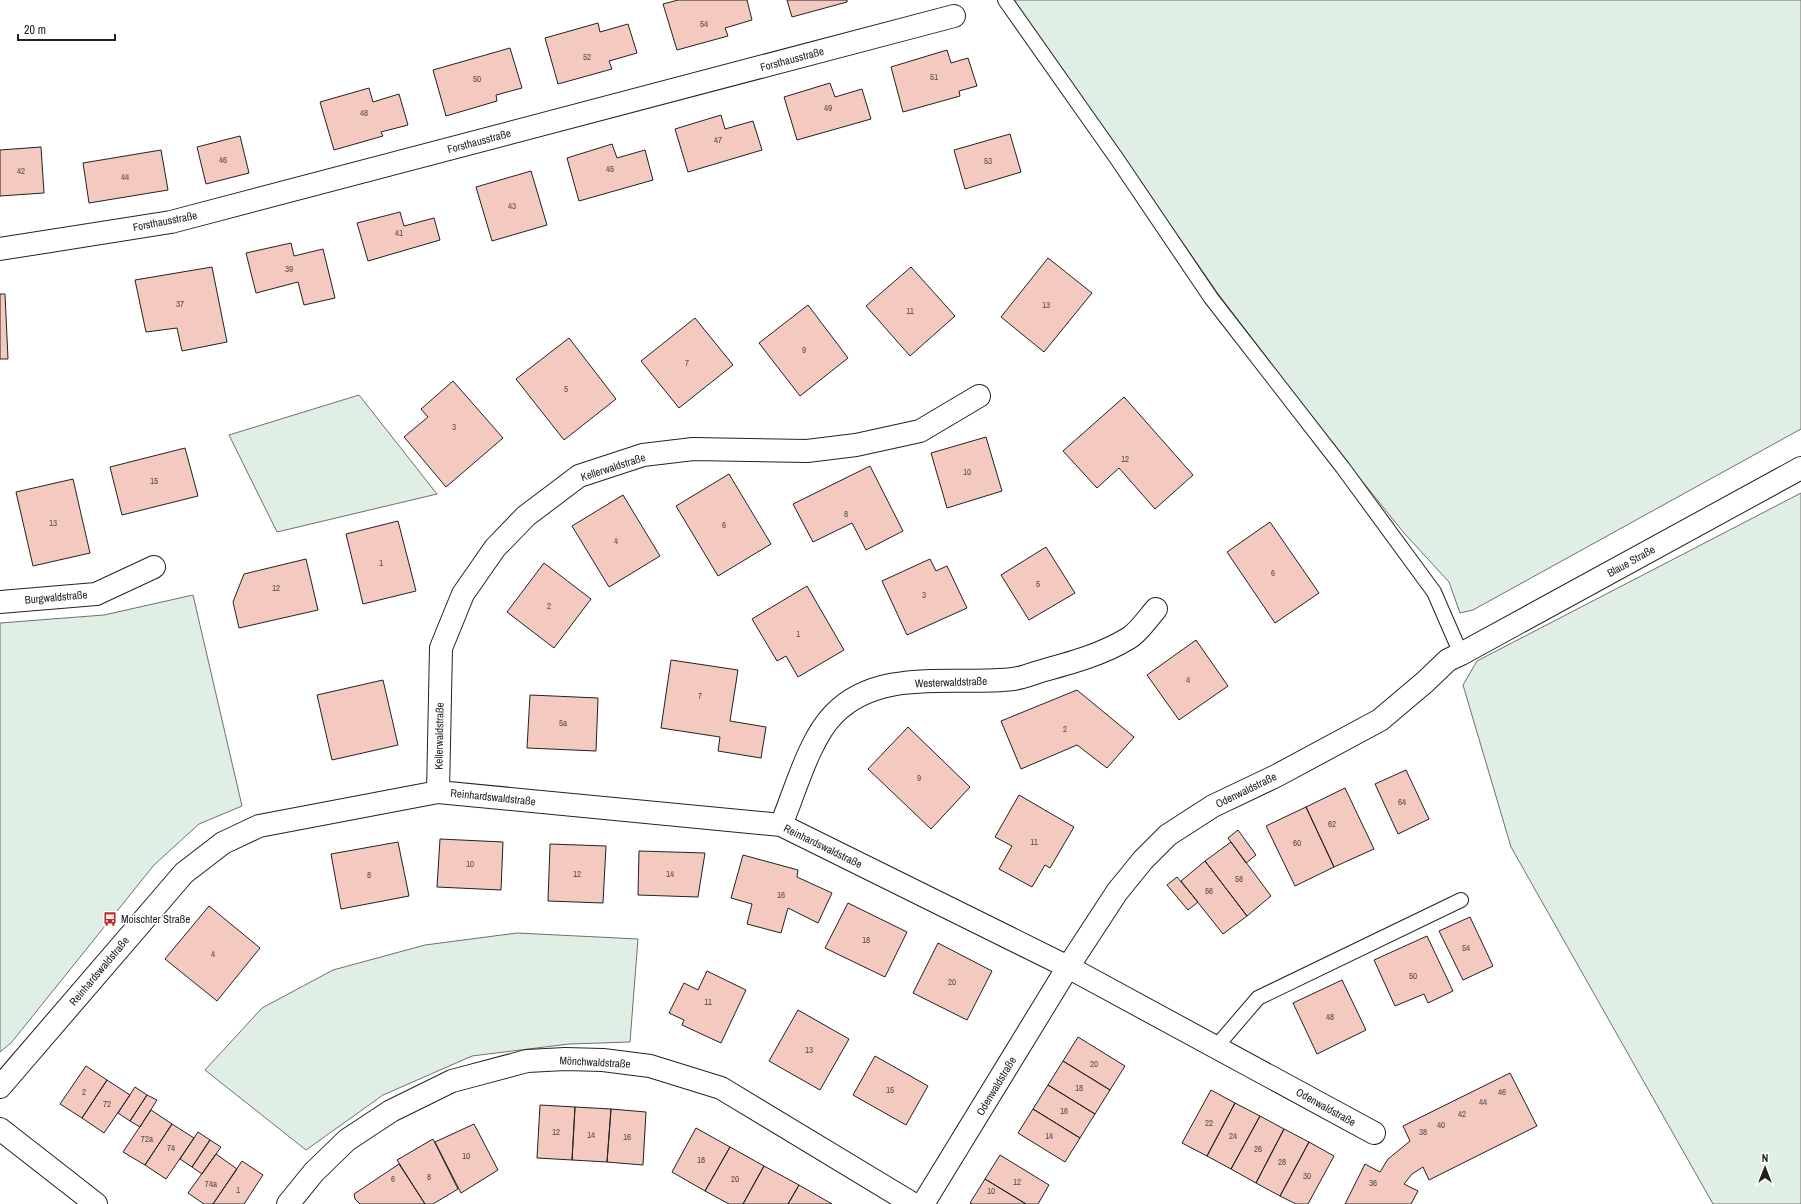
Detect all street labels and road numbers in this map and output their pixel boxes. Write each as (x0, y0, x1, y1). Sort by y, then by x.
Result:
street label: Forsthausstraße (759, 44, 825, 74)
street label: Forsthausstraße (446, 126, 512, 156)
street label: Forsthausstraße (132, 208, 198, 234)
street label: Kellerwaldstraße (579, 450, 647, 484)
street label: Blaue Straße (1605, 542, 1657, 580)
street label: Burgwaldstraße (24, 587, 88, 607)
street label: Westerwaldstraße (915, 674, 987, 690)
street label: Kellerwaldstraße (431, 702, 447, 770)
street label: Odenwaldstraße (1213, 769, 1279, 811)
street label: Reinhardswaldstraße (450, 786, 536, 808)
street label: Reinhardswaldstraße (781, 821, 865, 871)
street label: Reinhardswaldstraße (66, 934, 132, 1008)
street label: Mönchwaldstraße (559, 1053, 631, 1071)
street label: Odenwaldstraße (973, 1054, 1019, 1118)
street label: Odenwaldstraße (1294, 1085, 1358, 1129)

